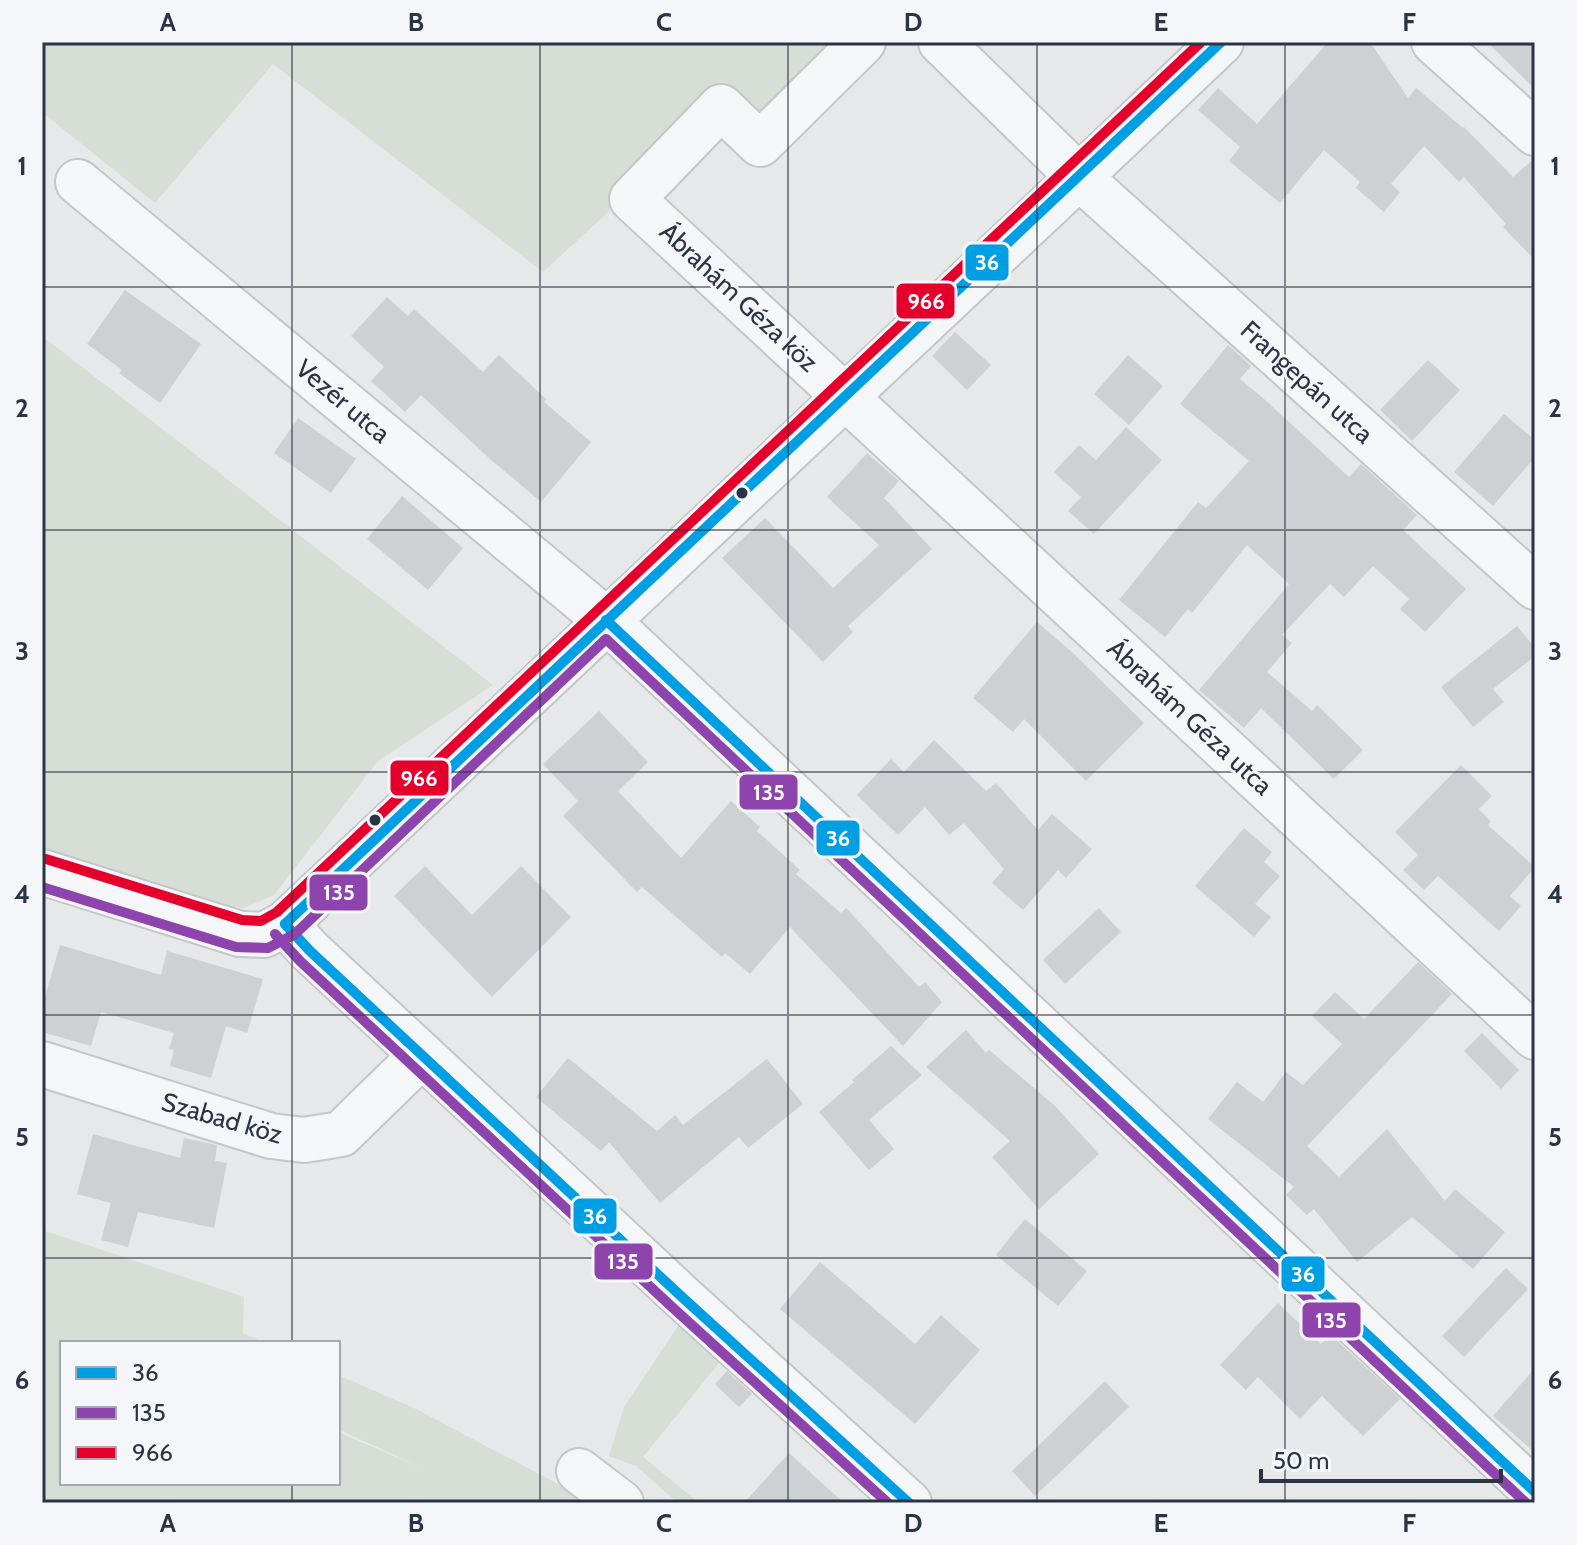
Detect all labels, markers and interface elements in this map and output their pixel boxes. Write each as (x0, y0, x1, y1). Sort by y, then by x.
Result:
text: A (160, 6, 177, 38)
text: B (408, 6, 424, 38)
text: C (656, 6, 672, 38)
text: D (904, 6, 922, 38)
text: E (1154, 6, 1168, 38)
text: F (1402, 6, 1416, 38)
text: 1 (17, 150, 27, 182)
text: 1 (1550, 150, 1560, 182)
street label: Ábrahám Géza köz (653, 215, 825, 379)
line badge: 36 (964, 243, 1010, 282)
text: 36 (975, 249, 999, 276)
line badge: 966 (895, 282, 956, 320)
text: 966 (907, 288, 945, 315)
street label: Frangepán utca (1234, 314, 1380, 450)
street label: Vezér utca (289, 352, 397, 450)
text: 2 (15, 392, 29, 424)
text: 2 (1548, 392, 1562, 424)
unlabelled marker (734, 485, 750, 501)
street label: Ábrahám Géza utca (1101, 632, 1280, 802)
text: 3 (15, 635, 29, 667)
text: 3 (1548, 635, 1562, 667)
line badge: 966 (389, 759, 450, 797)
text: 966 (400, 765, 438, 792)
line badge: 135 (738, 773, 799, 811)
text: 135 (753, 779, 785, 806)
unlabelled marker (367, 812, 383, 828)
line badge: 36 (815, 819, 861, 857)
text: 36 (826, 825, 850, 852)
line badge: 135 (308, 873, 369, 912)
text: 4 (14, 878, 30, 910)
text: 4 (1547, 878, 1563, 910)
text: 135 (323, 879, 355, 906)
street label: Szabad köz (158, 1086, 286, 1150)
text: 5 (15, 1121, 29, 1153)
text: 5 (1548, 1121, 1562, 1153)
line badge: 36 (572, 1197, 618, 1235)
text: 36 (583, 1203, 607, 1230)
line badge: 135 (593, 1242, 654, 1281)
text: 135 (607, 1248, 639, 1275)
line badge: 36 (1280, 1255, 1326, 1293)
text: 36 (1291, 1261, 1315, 1288)
line badge: 135 (1301, 1301, 1362, 1339)
text: 135 (1315, 1307, 1347, 1334)
legend (60, 1341, 340, 1485)
text: 36 (132, 1358, 159, 1387)
text: 6 (15, 1364, 29, 1396)
text: 6 (1548, 1364, 1562, 1396)
text: 135 (132, 1398, 166, 1427)
scale bar (1261, 1433, 1501, 1483)
text: 966 (132, 1438, 173, 1467)
text: 50 m (1273, 1446, 1329, 1475)
text: A (160, 1507, 177, 1539)
text: B (408, 1507, 424, 1539)
text: C (656, 1507, 672, 1539)
text: D (904, 1507, 922, 1539)
text: E (1154, 1507, 1168, 1539)
text: F (1402, 1507, 1416, 1539)

